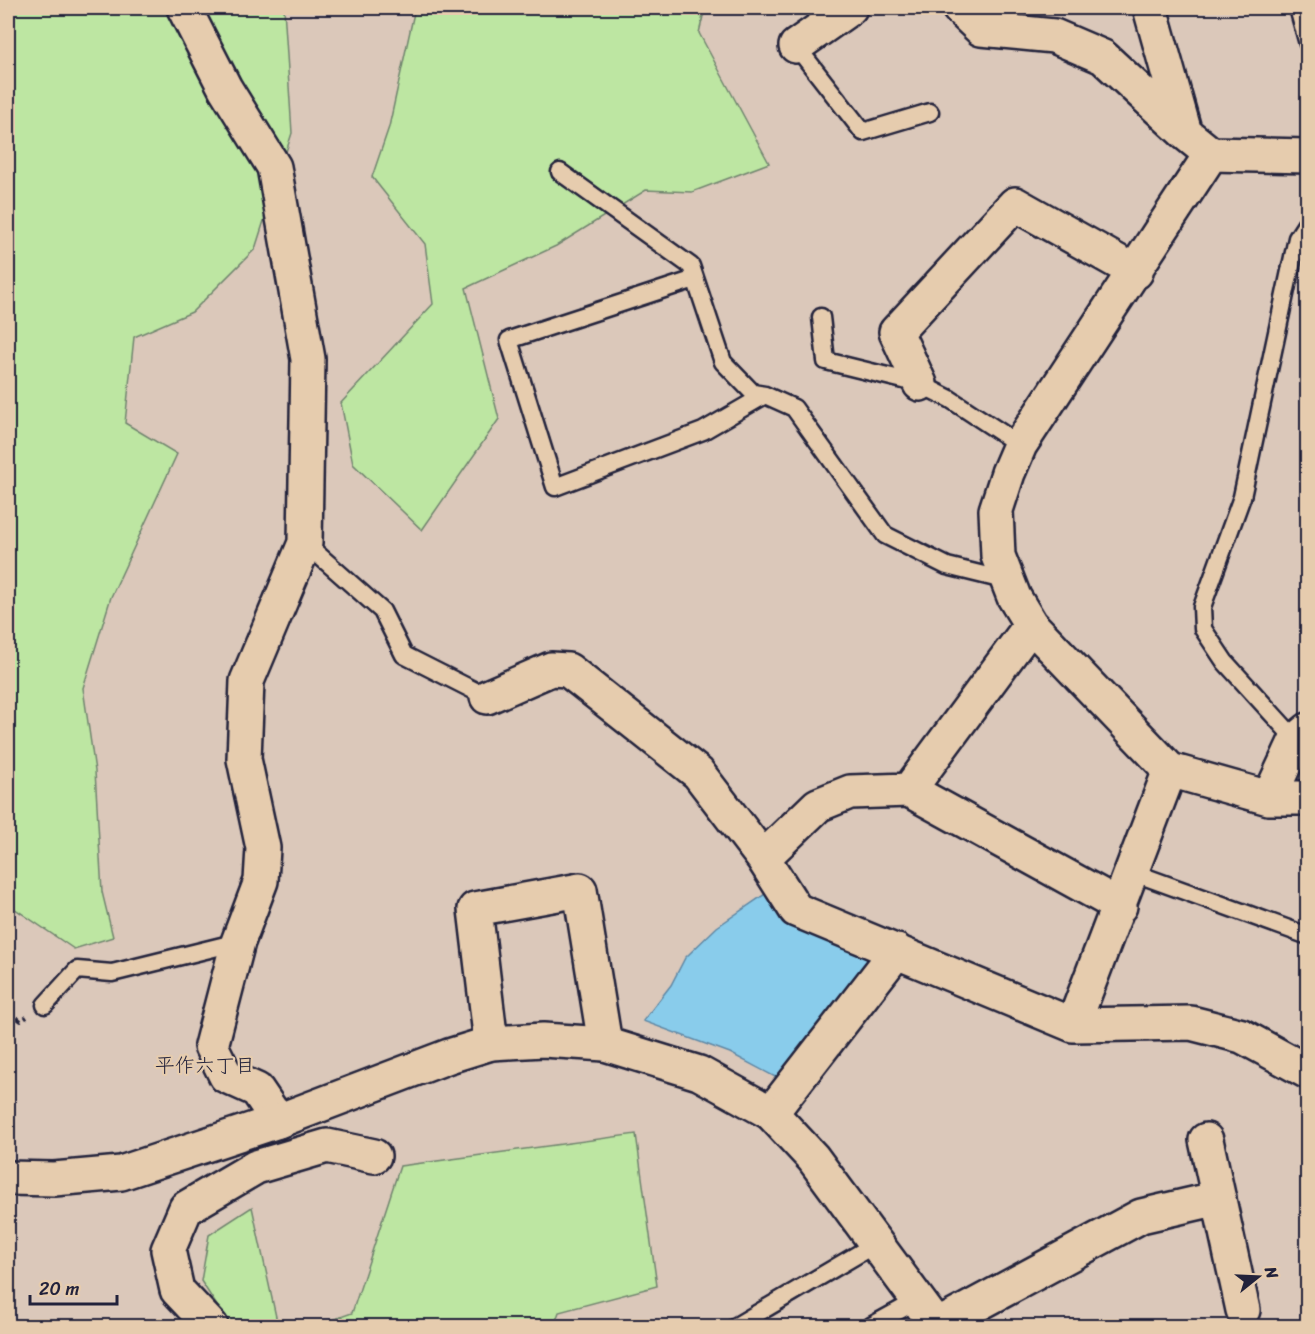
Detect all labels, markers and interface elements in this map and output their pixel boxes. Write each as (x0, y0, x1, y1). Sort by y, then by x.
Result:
district label: 平作六丁目 (155, 1048, 255, 1083)
north arrow (1228, 1247, 1288, 1307)
text: N (1256, 1262, 1288, 1283)
scale bar (30, 1268, 117, 1306)
text: 20 m (39, 1273, 79, 1305)

